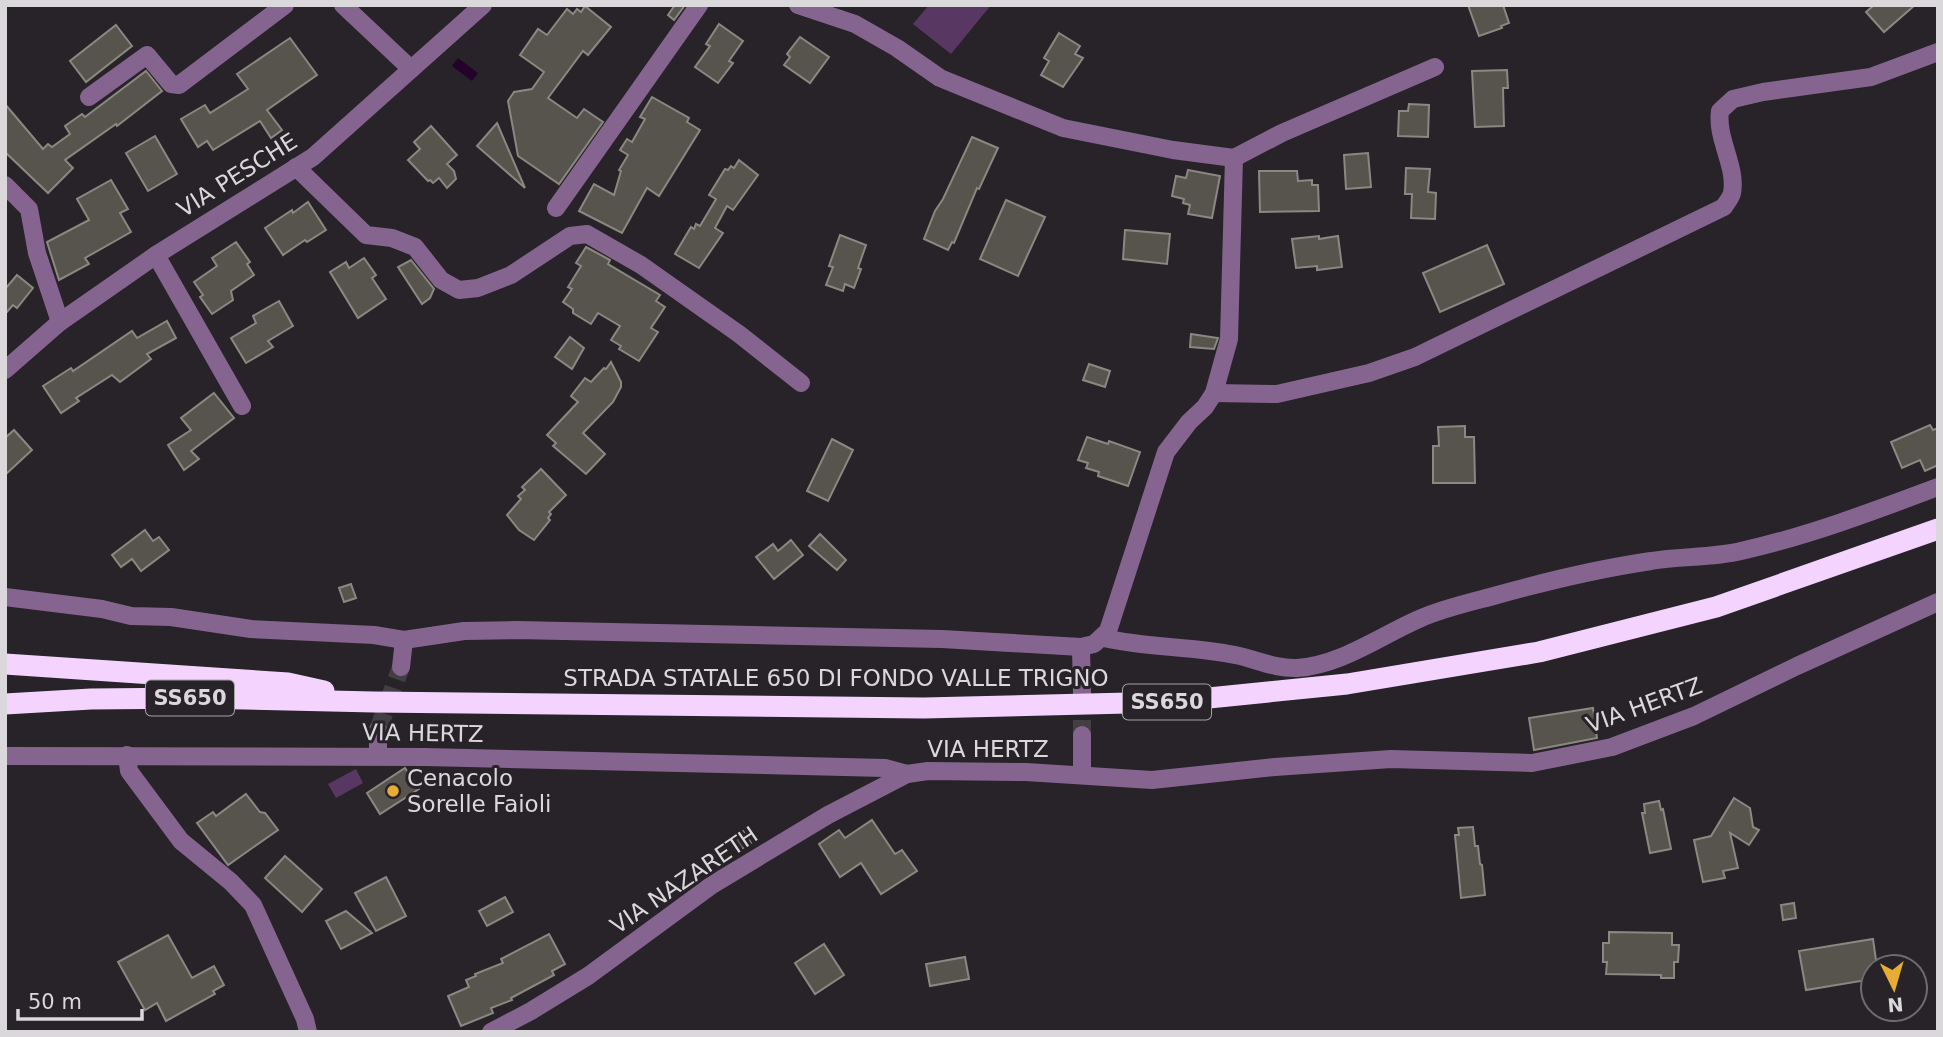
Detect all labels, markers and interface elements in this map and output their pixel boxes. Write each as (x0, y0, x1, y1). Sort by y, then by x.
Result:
street label: VIA PESCHE (172, 128, 302, 222)
street label: STRADA STATALE 650 DI FONDO VALLE TRIGNO (563, 665, 1109, 691)
street label: VIA HERTZ (1582, 672, 1706, 738)
road number: SS650 (146, 680, 234, 716)
road number: SS650 (1123, 684, 1211, 720)
street label: VIA HERTZ (362, 719, 484, 747)
street label: VIA HERTZ (927, 736, 1049, 762)
place label: Cenacolo Sorelle Faioli (407, 765, 551, 817)
marker: Cenacolo Sorelle Faioli (385, 783, 401, 799)
street label: VIA NAZARETH (605, 821, 763, 939)
north arrow (1859, 953, 1929, 1023)
scale bar (18, 978, 142, 1022)
text: 50 m (28, 990, 82, 1014)
text: N (1887, 993, 1904, 1017)

